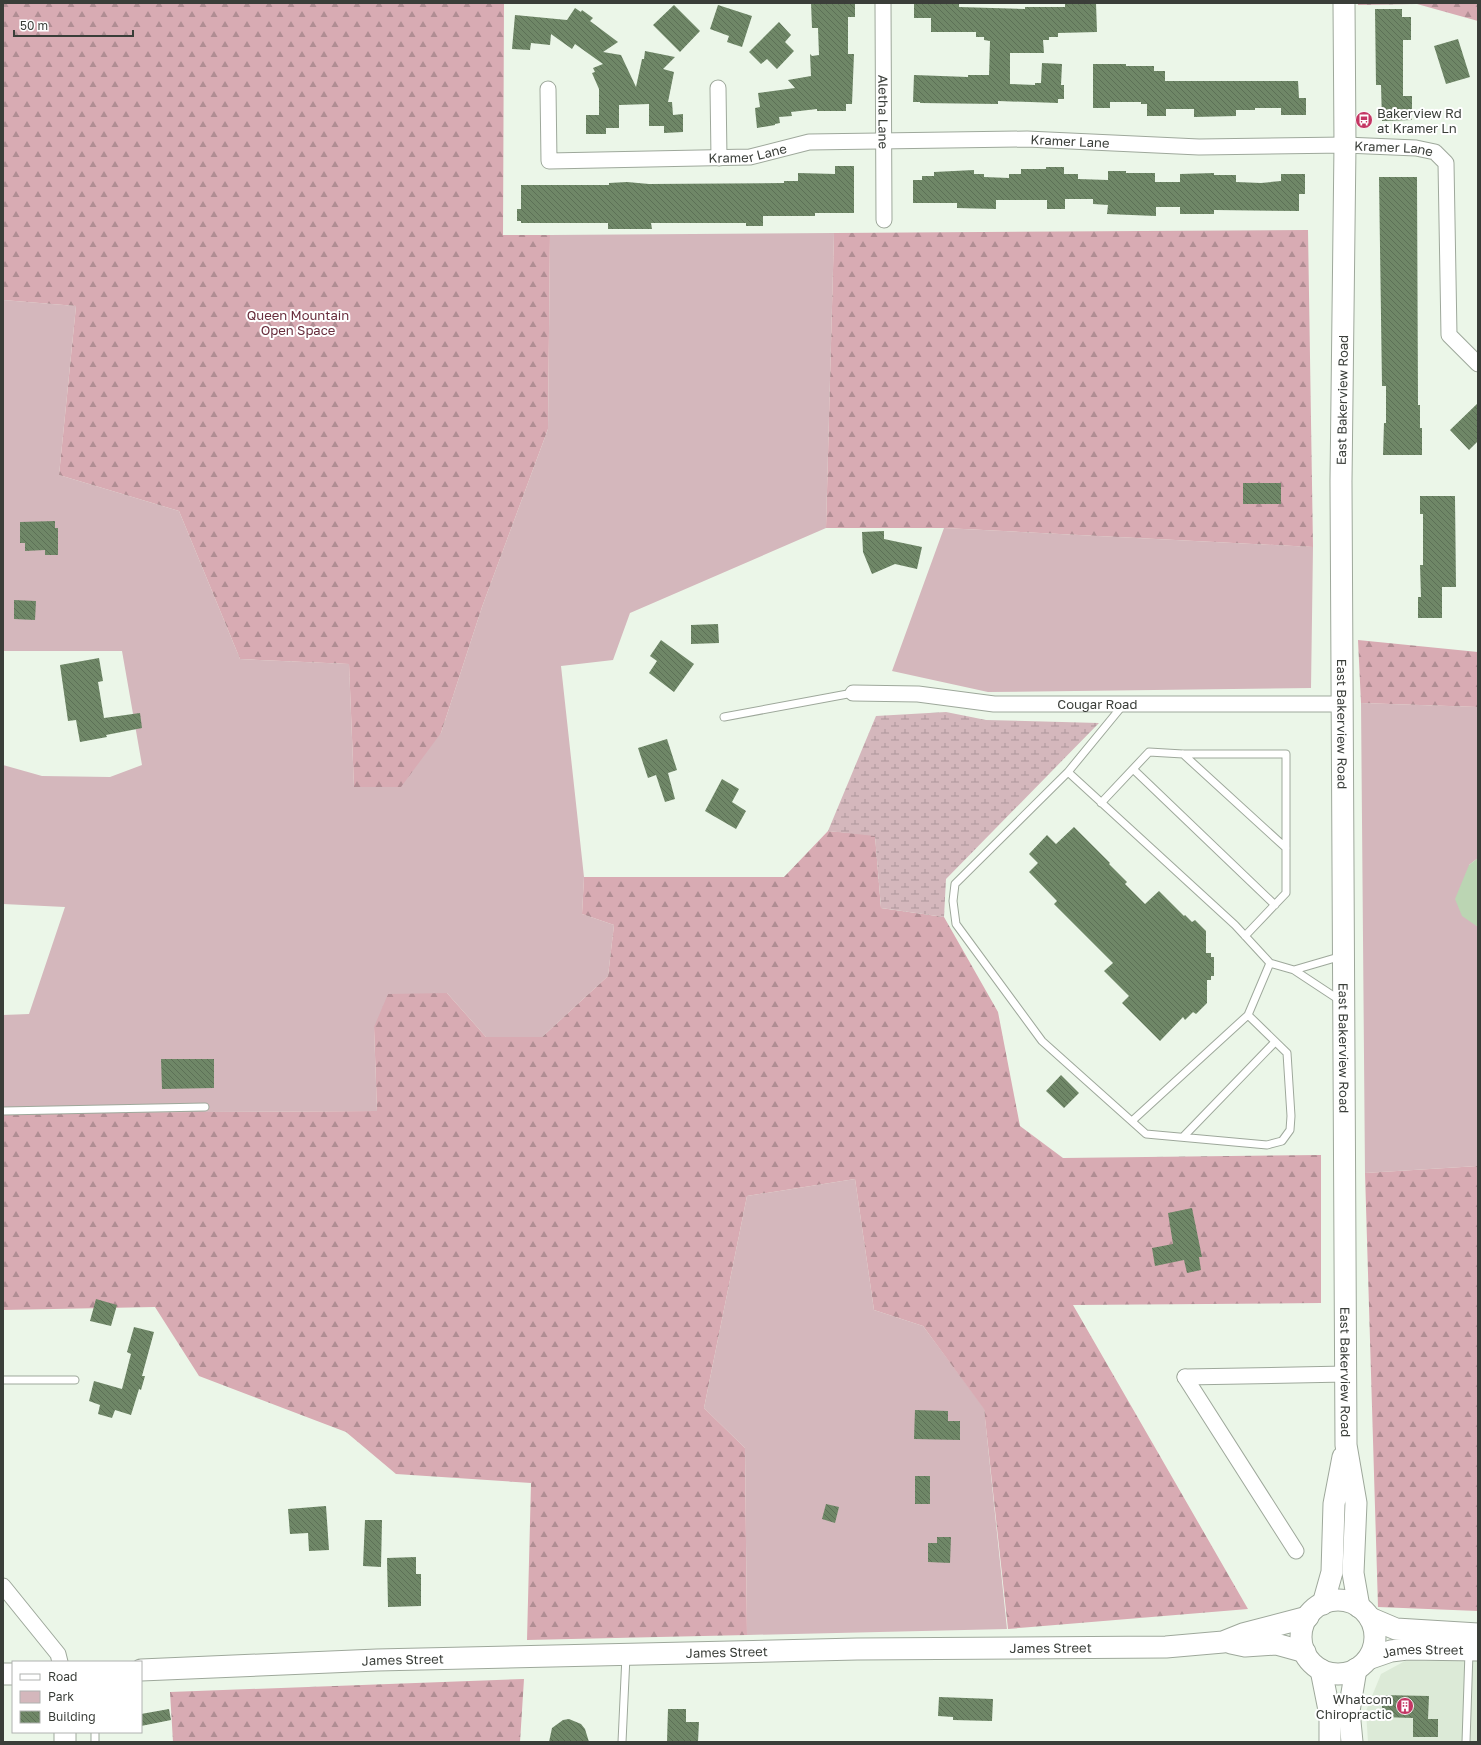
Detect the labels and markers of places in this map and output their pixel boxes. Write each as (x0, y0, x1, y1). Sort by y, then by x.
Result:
place label: Bakerview Rd at Kramer Ln (1377, 105, 1462, 136)
bus stop icon: Bakerview Rd at Kramer Ln (1354, 110, 1374, 130)
place label: Whatcom Chiropractic (1316, 1691, 1392, 1722)
building icon: Whatcom Chiropractic (1395, 1696, 1415, 1716)

